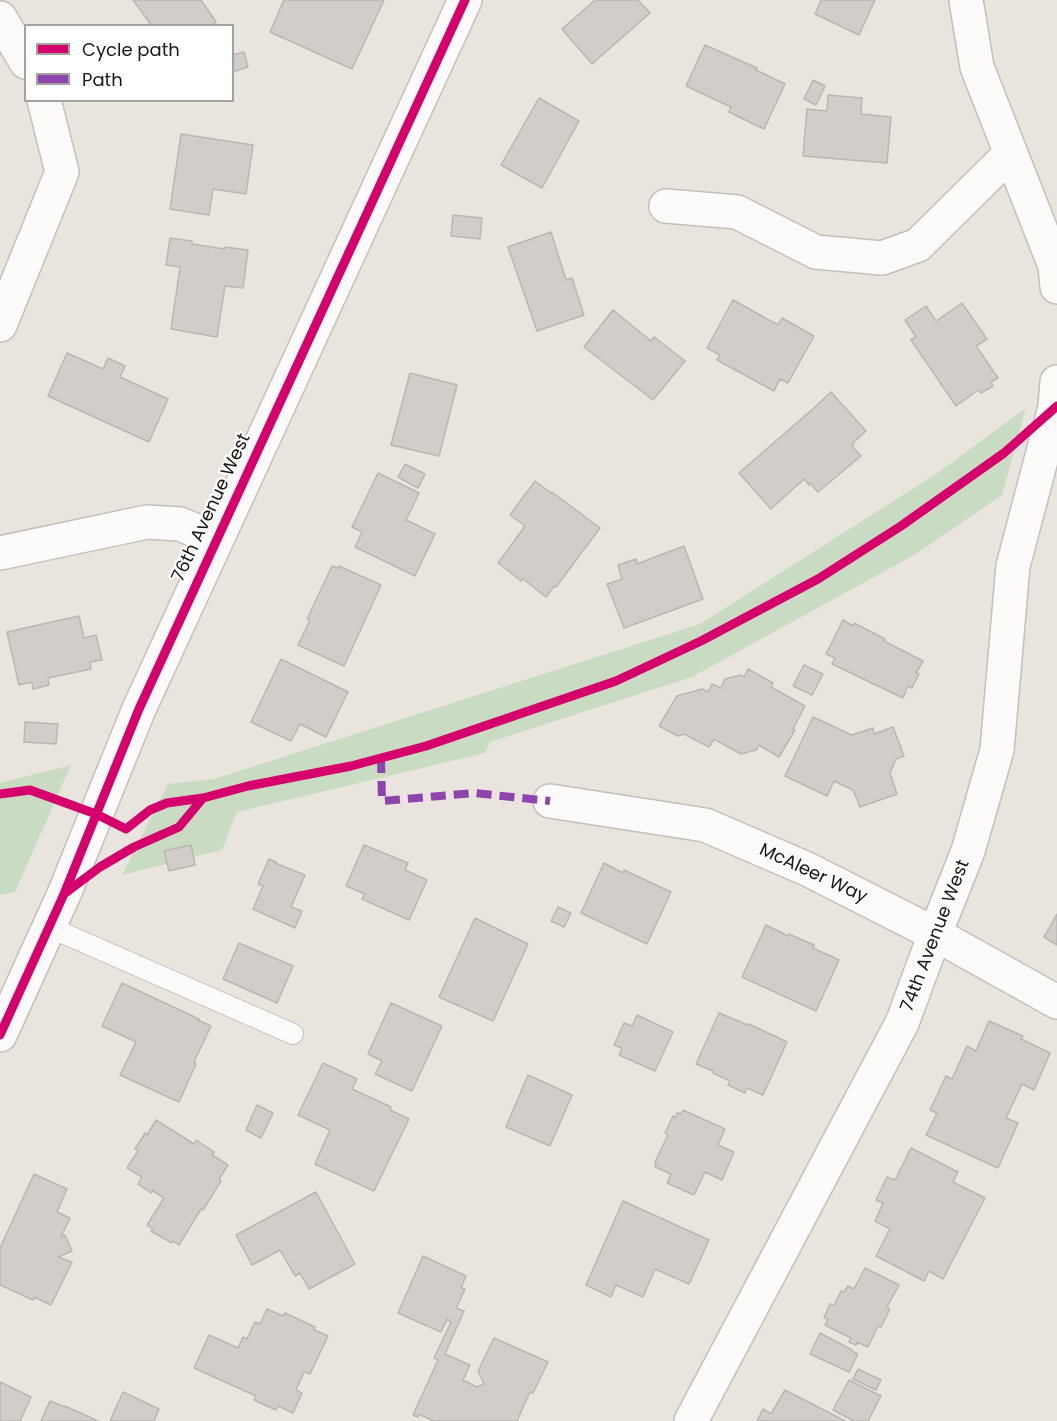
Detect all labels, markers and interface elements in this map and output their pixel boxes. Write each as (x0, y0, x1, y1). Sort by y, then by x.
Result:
legend (24, 24, 234, 102)
text: Cycle path (82, 37, 180, 62)
text: Path (82, 67, 123, 92)
street label: 76th Avenue West (168, 430, 256, 586)
street label: McAleer Way (756, 840, 870, 908)
street label: 74th Avenue West (897, 857, 975, 1015)

